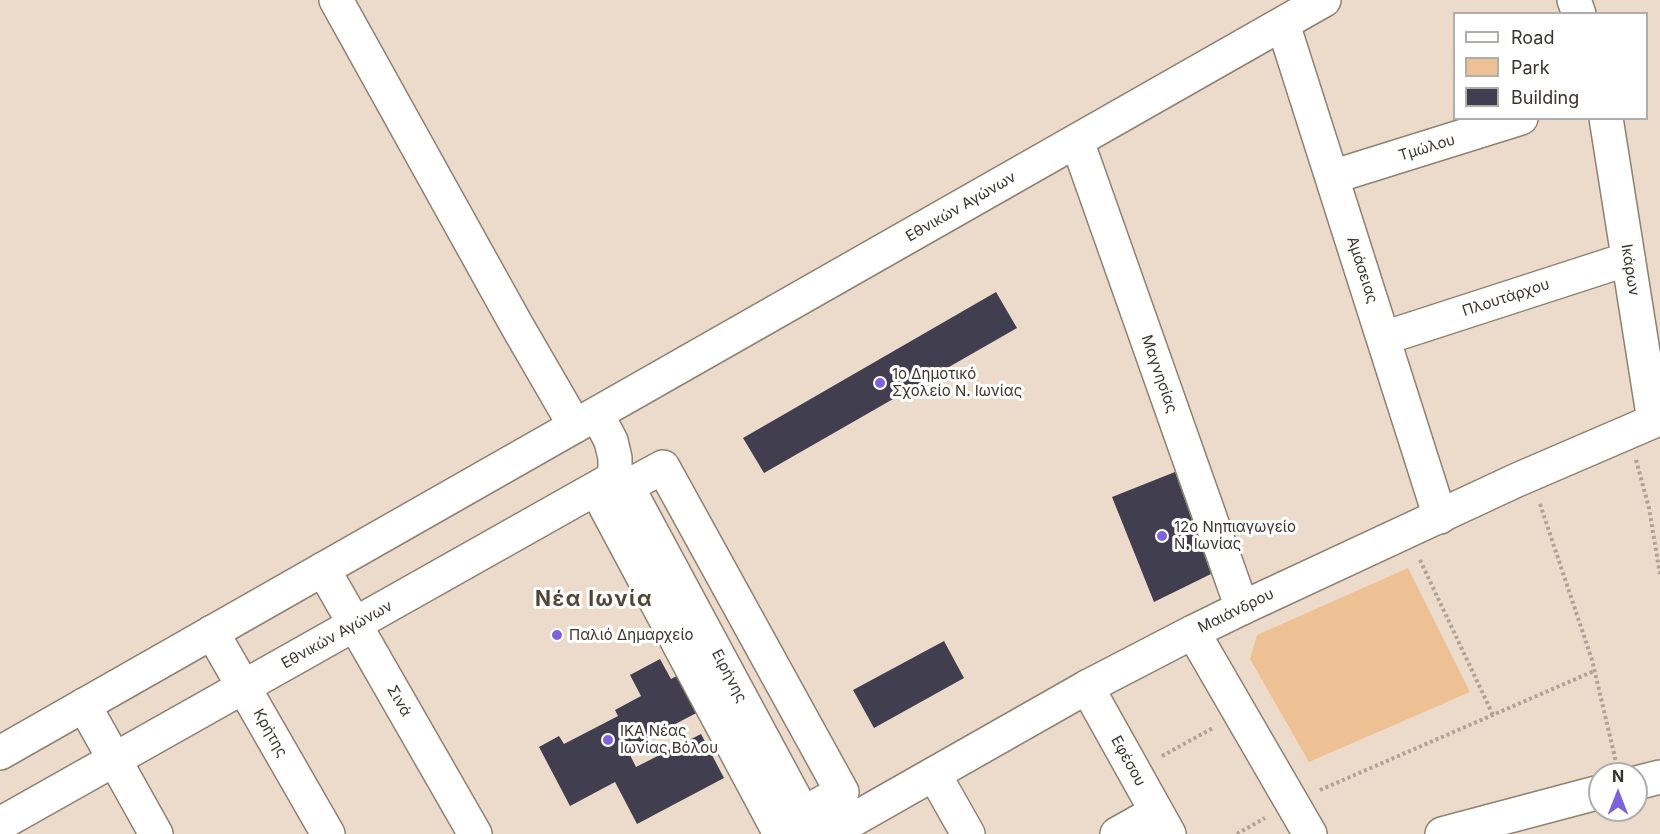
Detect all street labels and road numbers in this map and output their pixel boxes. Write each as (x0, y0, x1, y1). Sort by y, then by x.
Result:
street label: Τμώλου (1397, 131, 1457, 165)
street label: Εθνικών Αγώνων (903, 168, 1019, 246)
street label: Αμάσειας (1343, 234, 1381, 306)
street label: Ικάρων (1617, 243, 1643, 297)
street label: Πλουτάρχου (1460, 275, 1552, 321)
street label: Μαγνησίας (1137, 332, 1181, 416)
street label: Μαιάνδρου (1195, 585, 1277, 637)
street label: Εθνικών Αγώνων (278, 597, 396, 673)
street label: Ειρήνης (708, 646, 750, 706)
street label: Σινά (383, 682, 415, 720)
street label: Κρήτης (249, 706, 291, 760)
street label: Εφέσου (1107, 733, 1149, 789)

